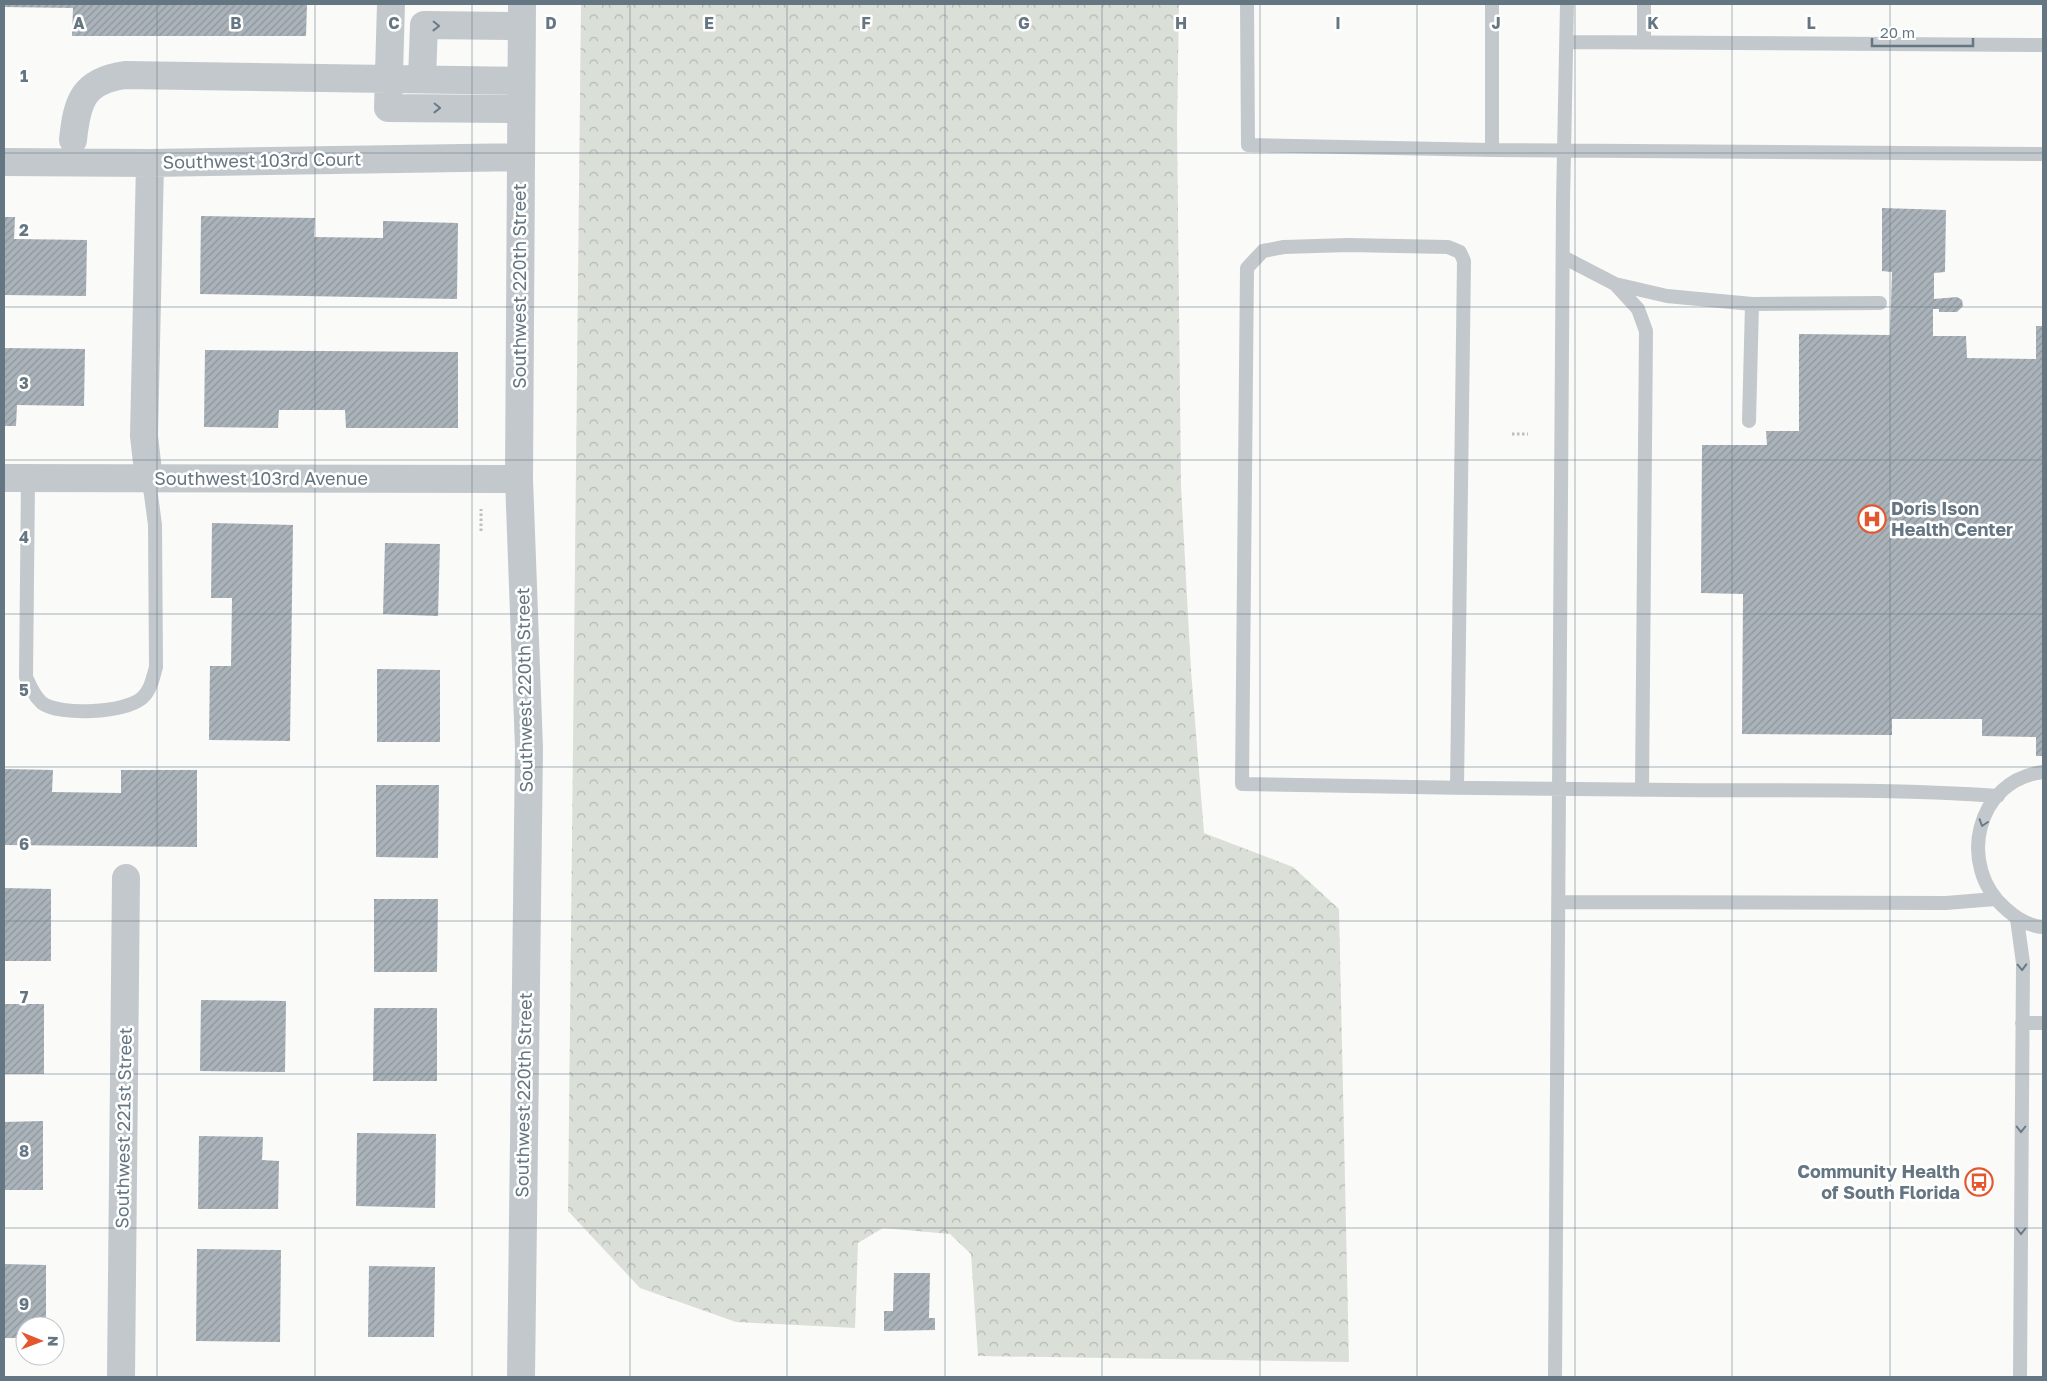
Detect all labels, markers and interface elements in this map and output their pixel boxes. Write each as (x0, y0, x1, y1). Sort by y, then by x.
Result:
text: A (73, 13, 85, 33)
text: B (230, 13, 242, 33)
text: C (388, 13, 400, 33)
text: D (545, 13, 557, 33)
text: E (704, 13, 714, 33)
text: F (861, 13, 871, 33)
text: G (1018, 13, 1030, 33)
text: H (1175, 13, 1187, 33)
text: I (1335, 13, 1341, 33)
text: J (1491, 13, 1501, 33)
text: K (1647, 13, 1659, 33)
text: L (1806, 13, 1816, 33)
scale bar (1872, 15, 1973, 47)
one-way arrow (432, 20, 440, 31)
text: 20 m (1880, 23, 1915, 41)
text: 1 (20, 66, 28, 86)
one-way arrow (434, 103, 441, 113)
street label: Southwest 103rd Court (162, 147, 362, 173)
street label: Southwest 220th Street (508, 183, 530, 389)
text: 2 (19, 220, 29, 240)
text: 3 (19, 373, 29, 393)
street label: Southwest 103rd Avenue (154, 467, 368, 489)
place label: Doris Ison Health Center (1891, 497, 2013, 540)
hospital icon: Doris Ison Health Center (1857, 504, 1887, 534)
text: 4 (19, 527, 29, 547)
street label: Southwest 220th Street (511, 587, 537, 793)
text: 5 (19, 680, 29, 700)
one-way arrow (1978, 818, 1988, 826)
text: 6 (19, 834, 29, 854)
one-way arrow (2017, 964, 2027, 971)
text: 7 (20, 987, 29, 1007)
street label: Southwest 220th Street (510, 992, 536, 1198)
street label: Southwest 221st Street (110, 1027, 136, 1229)
one-way arrow (2016, 1126, 2026, 1134)
text: 8 (19, 1141, 29, 1161)
place label: Community Health of South Florida (1797, 1160, 1960, 1203)
bus stop icon: Community Health of South Florida (1964, 1167, 1994, 1197)
one-way arrow (2016, 1227, 2026, 1235)
text: 9 (19, 1294, 29, 1314)
north arrow (15, 1316, 65, 1366)
text: N (45, 1336, 62, 1347)

